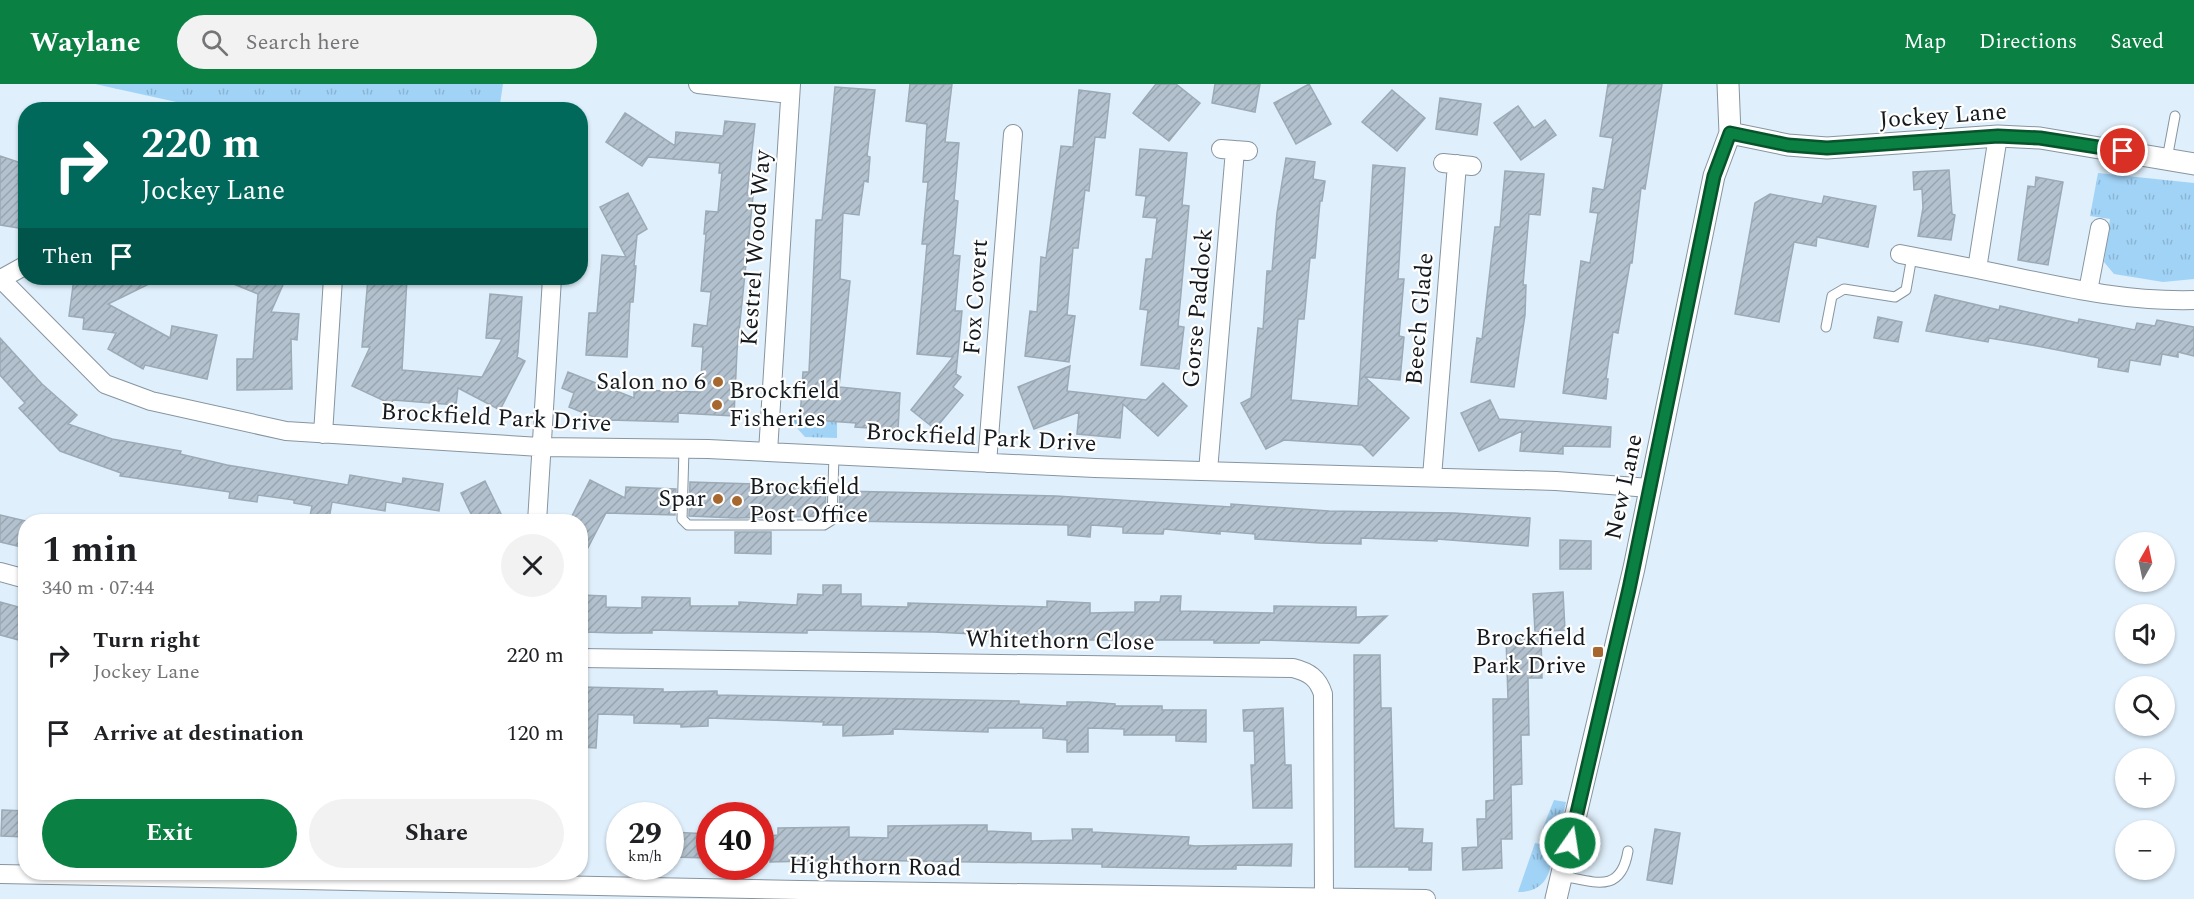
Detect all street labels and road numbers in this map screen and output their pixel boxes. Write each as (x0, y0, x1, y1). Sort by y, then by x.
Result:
street label: Jockey Lane (1878, 94, 2008, 138)
street label: Kestrel Wood Way (731, 147, 781, 347)
street label: Gorse Paddock (1173, 227, 1223, 389)
street label: Fox Covert (954, 238, 998, 356)
street label: Beech Glade (1396, 251, 1444, 387)
street label: Brockfield Park Drive (380, 394, 612, 442)
street label: Brockfield Park Drive (865, 414, 1097, 462)
street label: New Lane (1595, 431, 1653, 543)
street label: Whitethorn Close (965, 621, 1155, 661)
street label: Highthorn Road (788, 847, 962, 887)

